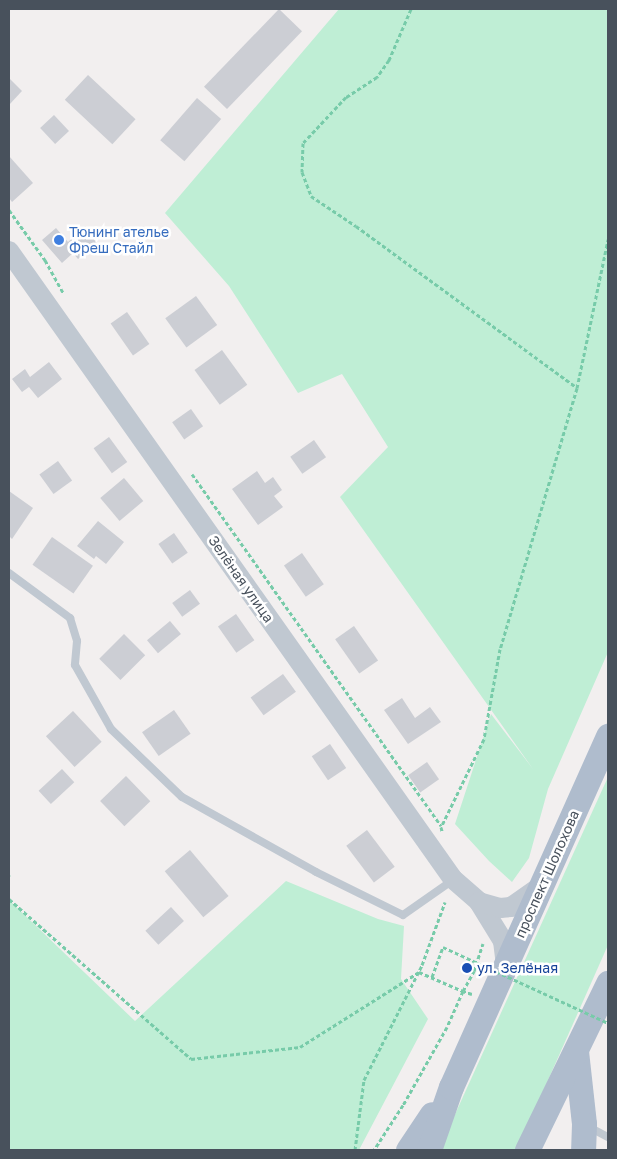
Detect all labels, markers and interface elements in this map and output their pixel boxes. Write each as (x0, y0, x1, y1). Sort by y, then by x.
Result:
place label: Тюнинг ателье Фреш Стайл (69, 224, 169, 256)
marker: Тюнинг ателье Фреш Стайл (53, 234, 65, 246)
street label: Зелёная улица (205, 532, 277, 626)
street label: проспект Шолохова (511, 808, 583, 940)
place label: ул. Зелёная (477, 960, 558, 976)
marker: ул. Зелёная (461, 962, 473, 974)

